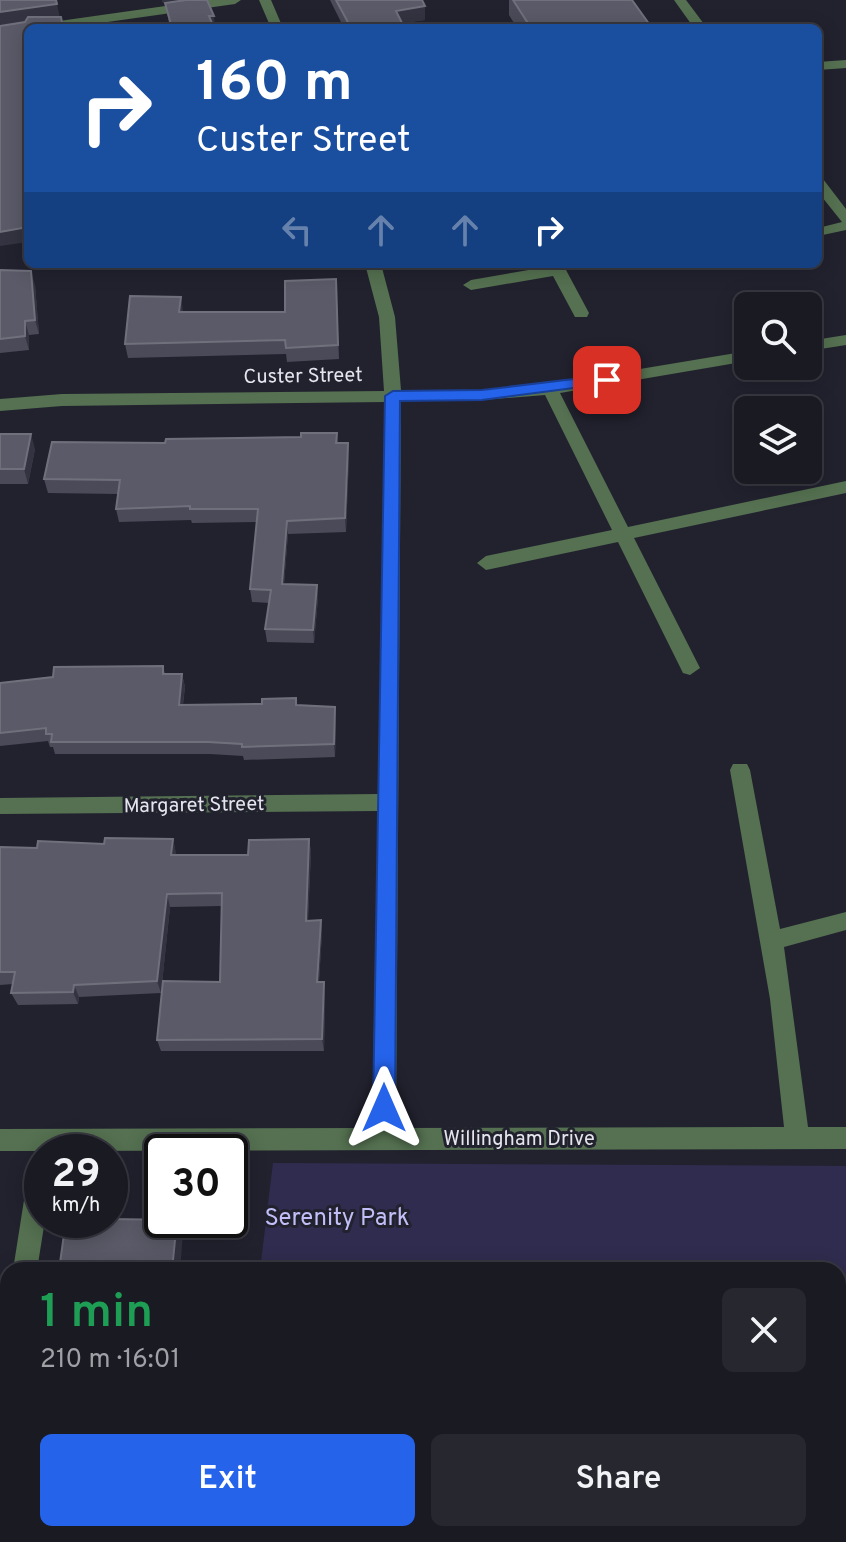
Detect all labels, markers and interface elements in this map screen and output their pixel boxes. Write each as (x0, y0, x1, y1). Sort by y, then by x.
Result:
text: 160 m (196, 50, 353, 120)
icon: right (64, 56, 168, 160)
text: Custer Street (196, 119, 411, 165)
icon: left (275, 208, 319, 252)
icon: ahead (359, 208, 403, 252)
icon: ahead (443, 208, 487, 252)
icon: right (527, 208, 571, 252)
map controls (734, 292, 822, 484)
button: search (734, 292, 822, 380)
pin (573, 346, 641, 414)
icon: arrive (585, 358, 629, 402)
street label: Custer Street (243, 363, 363, 391)
button: layers (734, 396, 822, 484)
street label: Margaret Street (123, 792, 265, 820)
position arrow (342, 1066, 426, 1150)
street label: Willingham Drive (443, 1127, 595, 1153)
speed limit sign: 30 (144, 1134, 248, 1238)
text: 29 (51, 1151, 101, 1201)
text: km/h (52, 1193, 100, 1219)
park label: Serenity Park (264, 1204, 410, 1234)
text: 1 min (40, 1284, 153, 1344)
button: close (722, 1288, 806, 1372)
text: 210 m · 16:01 (40, 1344, 180, 1377)
button: Exit (40, 1434, 415, 1526)
button: Share (431, 1434, 806, 1526)

